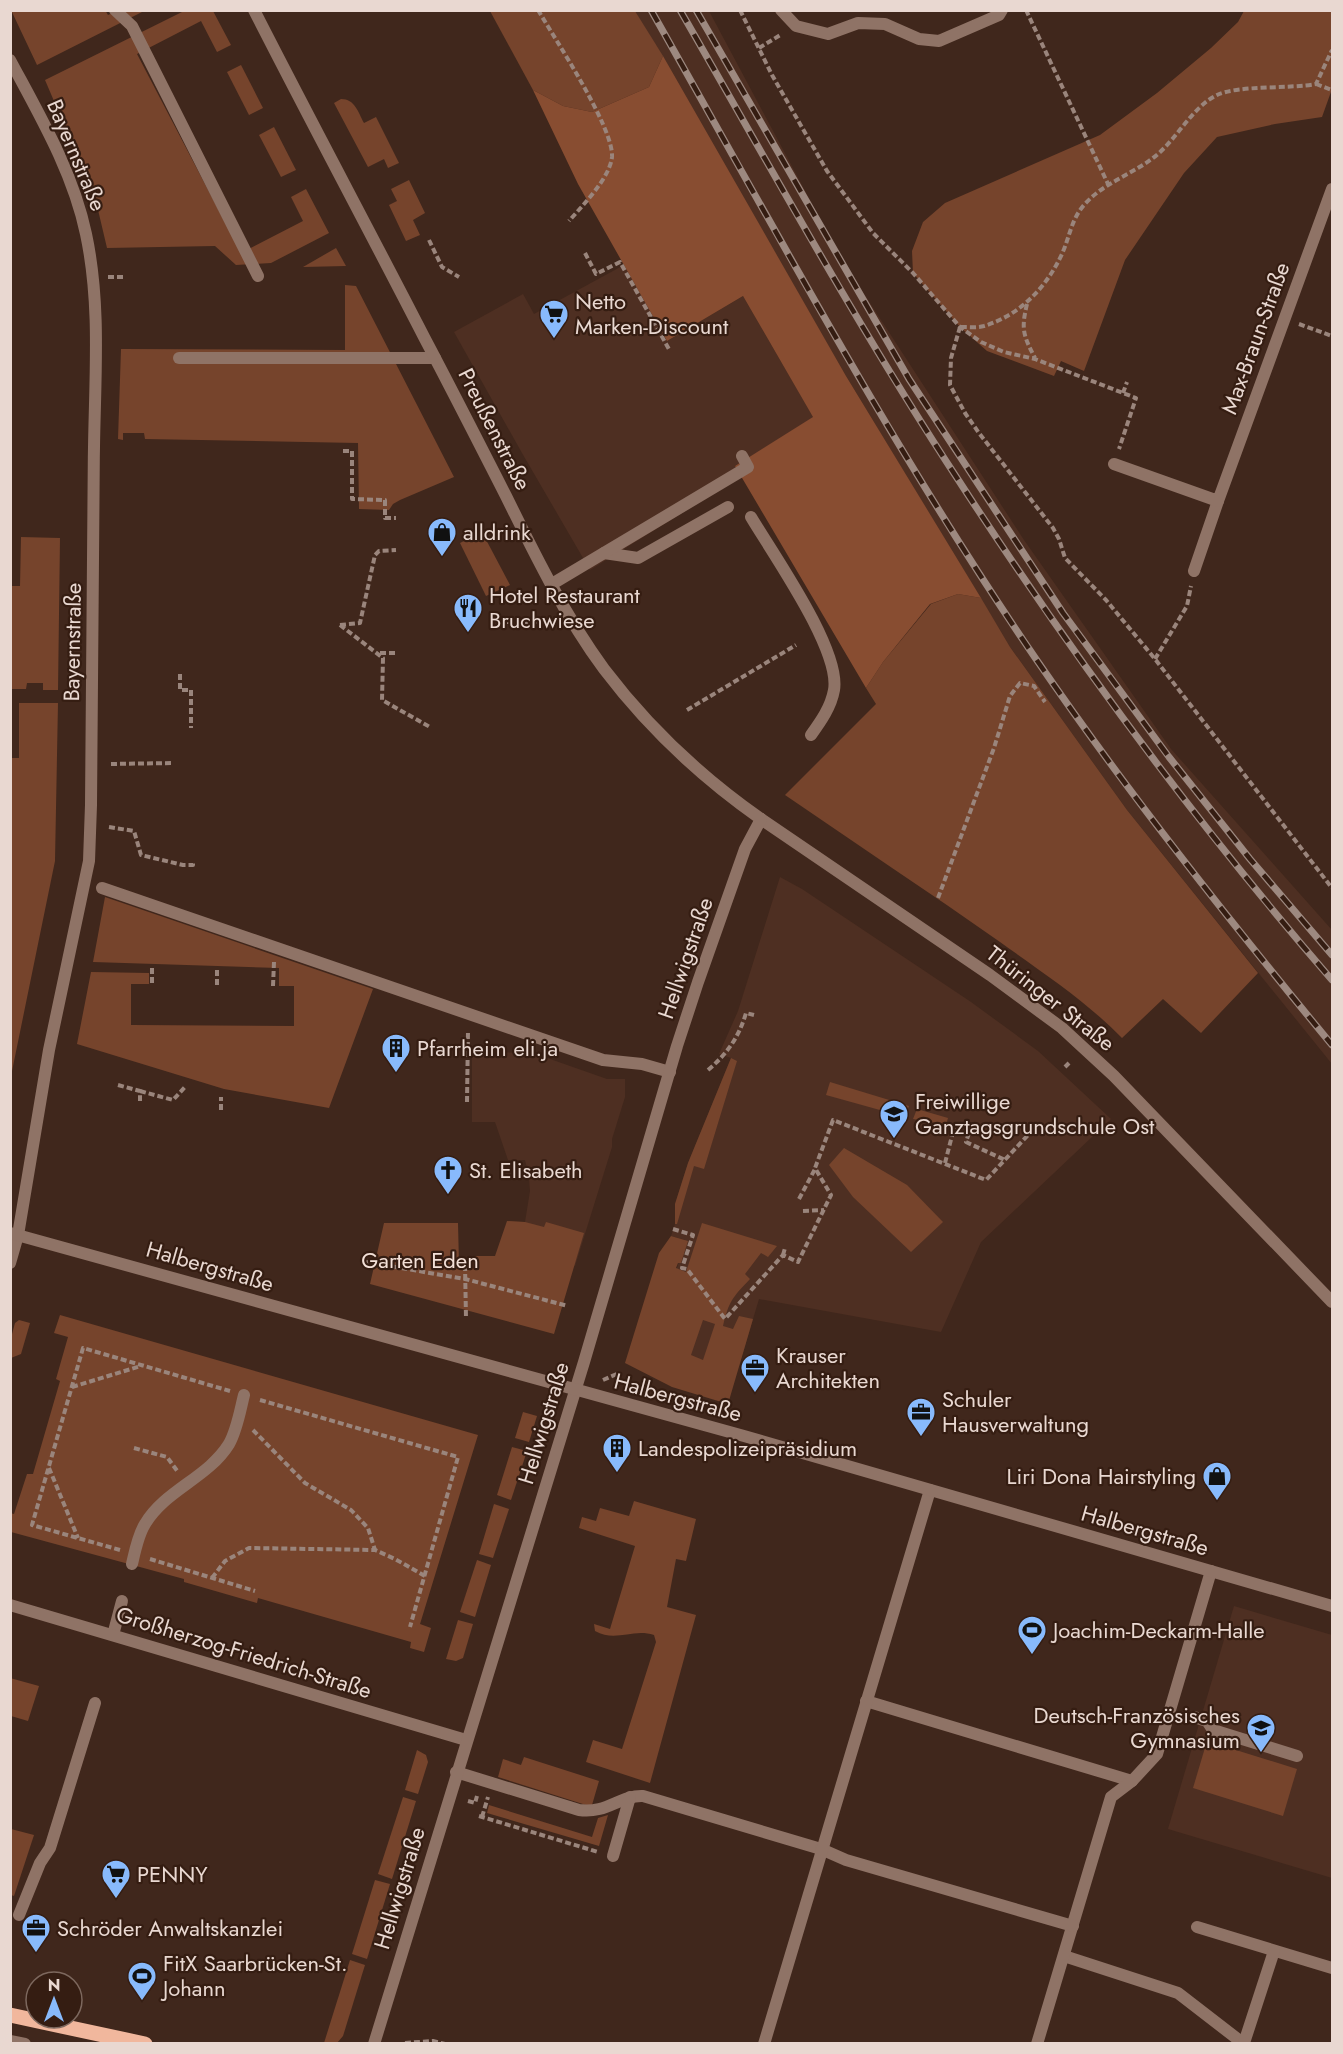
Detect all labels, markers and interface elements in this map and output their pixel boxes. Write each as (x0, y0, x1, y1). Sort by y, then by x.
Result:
street label: Bayernstraße (39, 94, 115, 216)
street label: Max-Braun-Straße (1213, 258, 1297, 418)
place label: Netto Marken-Discount (575, 285, 729, 342)
supermarket icon: Netto Marken-Discount (538, 298, 570, 340)
street label: Preußenstraße (451, 362, 539, 496)
shop icon: alldrink (426, 516, 458, 558)
place label: alldrink (463, 516, 531, 548)
place label: Hotel Restaurant Bruchwiese (489, 579, 641, 636)
street label: Bayernstraße (55, 582, 89, 702)
restaurant icon: Hotel Restaurant Bruchwiese (452, 592, 484, 634)
street label: Hellwigstraße (649, 893, 721, 1023)
street label: Thüringer Straße (980, 938, 1122, 1058)
building icon: Pfarrheim eli.ja (380, 1032, 412, 1074)
place label: Pfarrheim eli.ja (417, 1032, 558, 1064)
place label: Freiwillige Ganztagsgrundschule Ost (915, 1085, 1155, 1142)
school or university icon: Freiwillige Ganztagsgrundschule Ost (878, 1098, 910, 1140)
church icon: St. Elisabeth (432, 1154, 464, 1196)
place label: St. Elisabeth (469, 1154, 583, 1186)
street label: Halbergstraße (143, 1233, 277, 1299)
park label: Garten Eden (361, 1244, 479, 1276)
place label: Krauser Architekten (776, 1339, 880, 1396)
office icon: Krauser Architekten (739, 1352, 771, 1394)
street label: Hellwigstraße (509, 1358, 577, 1488)
street label: Halbergstraße (611, 1365, 745, 1429)
place label: Schuler Hausverwaltung (942, 1383, 1089, 1440)
office icon: Schuler Hausverwaltung (905, 1396, 937, 1438)
building icon: Landespolizeipräsidium (601, 1432, 633, 1474)
place label: Landespolizeipräsidium (638, 1432, 857, 1464)
place label: Liri Dona Hairstyling (1007, 1460, 1196, 1492)
shop icon: Liri Dona Hairstyling (1201, 1460, 1233, 1502)
street label: Halbergstraße (1078, 1497, 1212, 1563)
street label: Großherzog-Friedrich-Straße (112, 1598, 376, 1706)
sports icon: Joachim-Deckarm-Halle (1016, 1614, 1048, 1656)
place label: Joachim-Deckarm-Halle (1050, 1614, 1265, 1646)
place label: Deutsch-Französisches Gymnasium (1034, 1699, 1240, 1756)
school or university icon: Deutsch-Französisches Gymnasium (1245, 1712, 1277, 1754)
street label: Hellwigstraße (365, 1823, 433, 1953)
supermarket icon: PENNY (100, 1858, 132, 1900)
place label: PENNY (137, 1858, 208, 1890)
office icon: Schröder Anwaltskanzlei (20, 1912, 52, 1954)
place label: Schröder Anwaltskanzlei (57, 1912, 283, 1944)
place label: FitX Saarbrücken-St. Johann (160, 1947, 348, 2004)
sports icon: FitX Saarbrücken-St. Johann (126, 1960, 158, 2002)
north arrow (24, 1970, 84, 2030)
text: N (48, 1974, 60, 1997)

